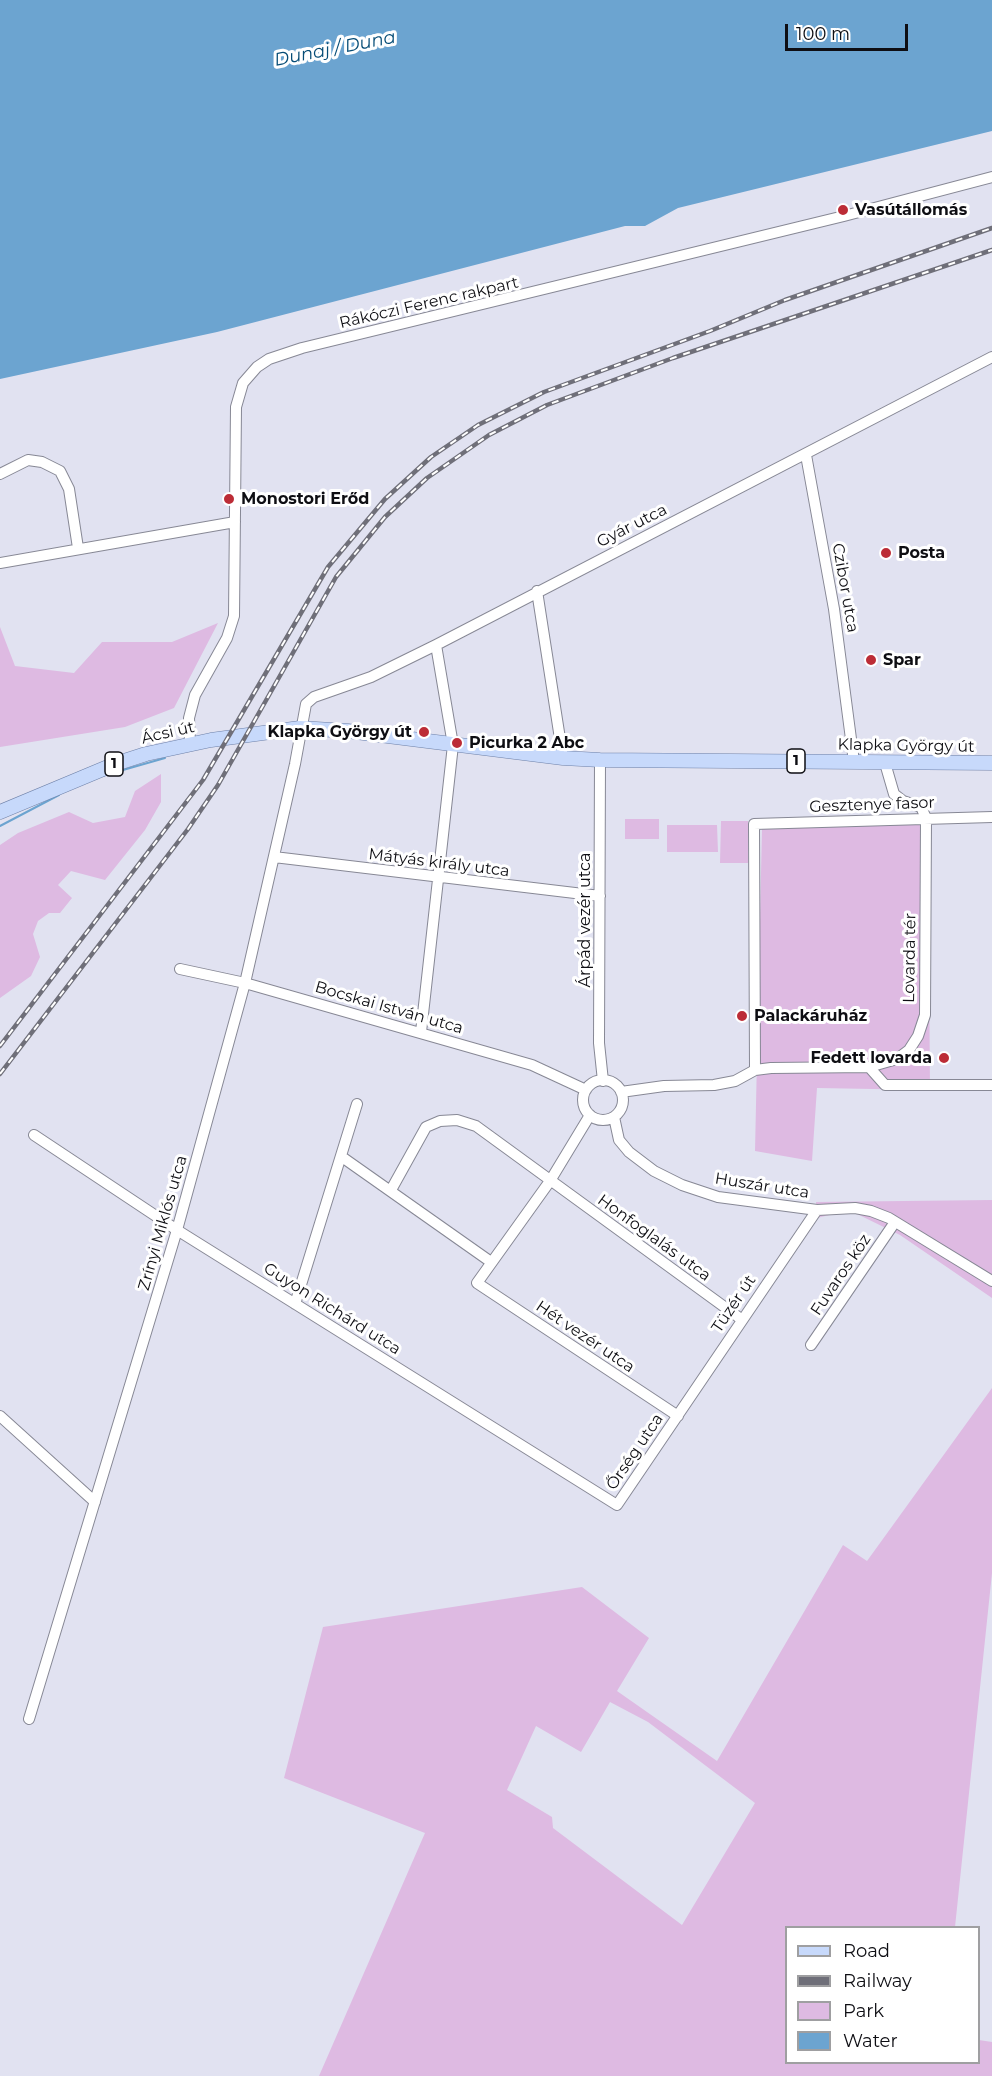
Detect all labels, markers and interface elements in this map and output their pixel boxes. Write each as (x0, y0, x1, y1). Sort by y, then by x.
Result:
scale bar (788, 12, 911, 50)
text: 100 m (796, 23, 850, 45)
water label: Dunaj / Duna (273, 27, 397, 71)
place label: Vasútállomás (855, 200, 967, 220)
marker: Vasútállomás (836, 203, 850, 217)
street label: Rákóczi Ferenc rakpart (338, 273, 520, 333)
place label: Monostori Erőd (241, 489, 369, 509)
marker: Monostori Erőd (222, 492, 236, 506)
street label: Gyár utca (594, 500, 670, 552)
street label: Czibor utca (828, 542, 862, 634)
place label: Posta (898, 543, 945, 563)
marker: Posta (879, 546, 893, 560)
place label: Spar (883, 650, 921, 670)
marker: Spar (864, 653, 878, 667)
street label: Ácsi út (140, 718, 196, 748)
place label: Klapka György út (268, 722, 412, 742)
marker: Klapka György út (417, 725, 431, 739)
place label: Picurka 2 Abc (469, 733, 584, 753)
street label: Klapka György út (837, 735, 975, 757)
marker: Picurka 2 Abc (450, 736, 464, 750)
road number: 1 (787, 749, 805, 773)
road number: 1 (105, 752, 123, 776)
street label: Gesztenye fasor (809, 793, 935, 817)
street label: Mátyás király utca (367, 845, 511, 881)
street label: Árpád vezér utca (575, 853, 595, 987)
street label: Lovarda tér (900, 913, 920, 1003)
street label: Bocskai István utca (313, 978, 465, 1038)
place label: Palackáruház (754, 1006, 867, 1026)
marker: Palackáruház (735, 1009, 749, 1023)
place label: Fedett lovarda (811, 1048, 932, 1068)
marker: Fedett lovarda (937, 1051, 951, 1065)
street label: Zrínyi Miklós utca (135, 1153, 191, 1293)
street label: Huszár utca (713, 1169, 811, 1203)
street label: Honfoglalás utca (594, 1191, 714, 1285)
street label: Fuvaros köz (807, 1231, 875, 1319)
street label: Guyon Richárd utca (260, 1259, 404, 1359)
street label: Tüzér út (708, 1272, 760, 1336)
street label: Hét vezér utca (532, 1297, 638, 1377)
street label: Őrség utca (602, 1410, 668, 1494)
legend (785, 1926, 980, 2064)
text: Road (843, 1940, 890, 1962)
text: Railway (843, 1970, 912, 1992)
text: Park (843, 2000, 884, 2022)
text: Water (843, 2030, 898, 2052)

